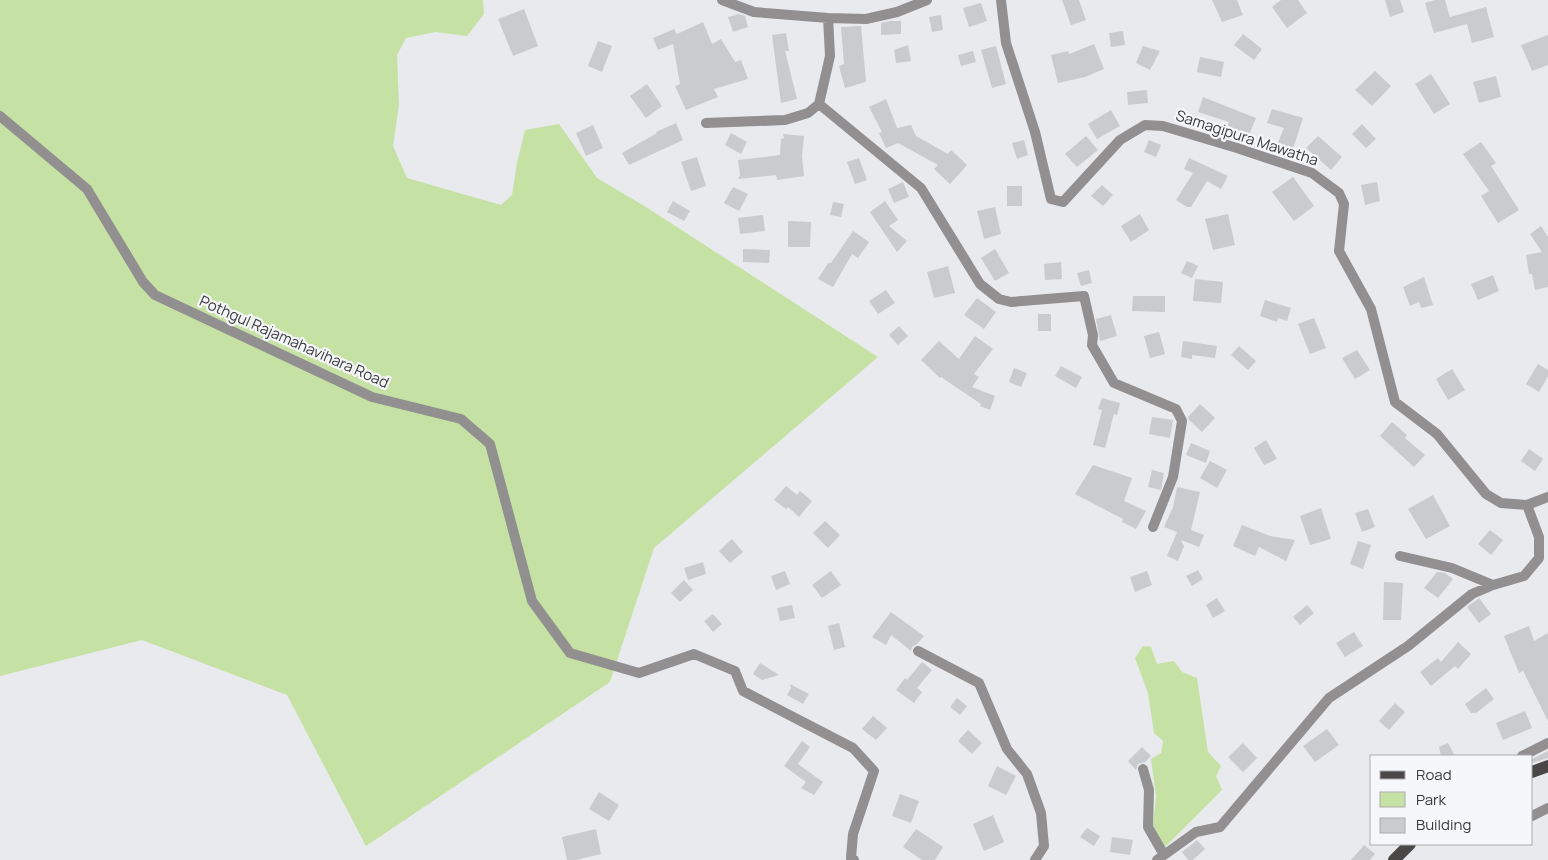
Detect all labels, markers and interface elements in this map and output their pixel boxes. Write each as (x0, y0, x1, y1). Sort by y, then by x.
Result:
street label: Samagipura Mawatha (1173, 105, 1321, 170)
street label: Pothgul Rajamahavihara Road (196, 290, 392, 393)
legend (1370, 755, 1533, 845)
text: Road (1416, 764, 1452, 785)
text: Park (1416, 789, 1446, 810)
text: Building (1416, 814, 1471, 835)

